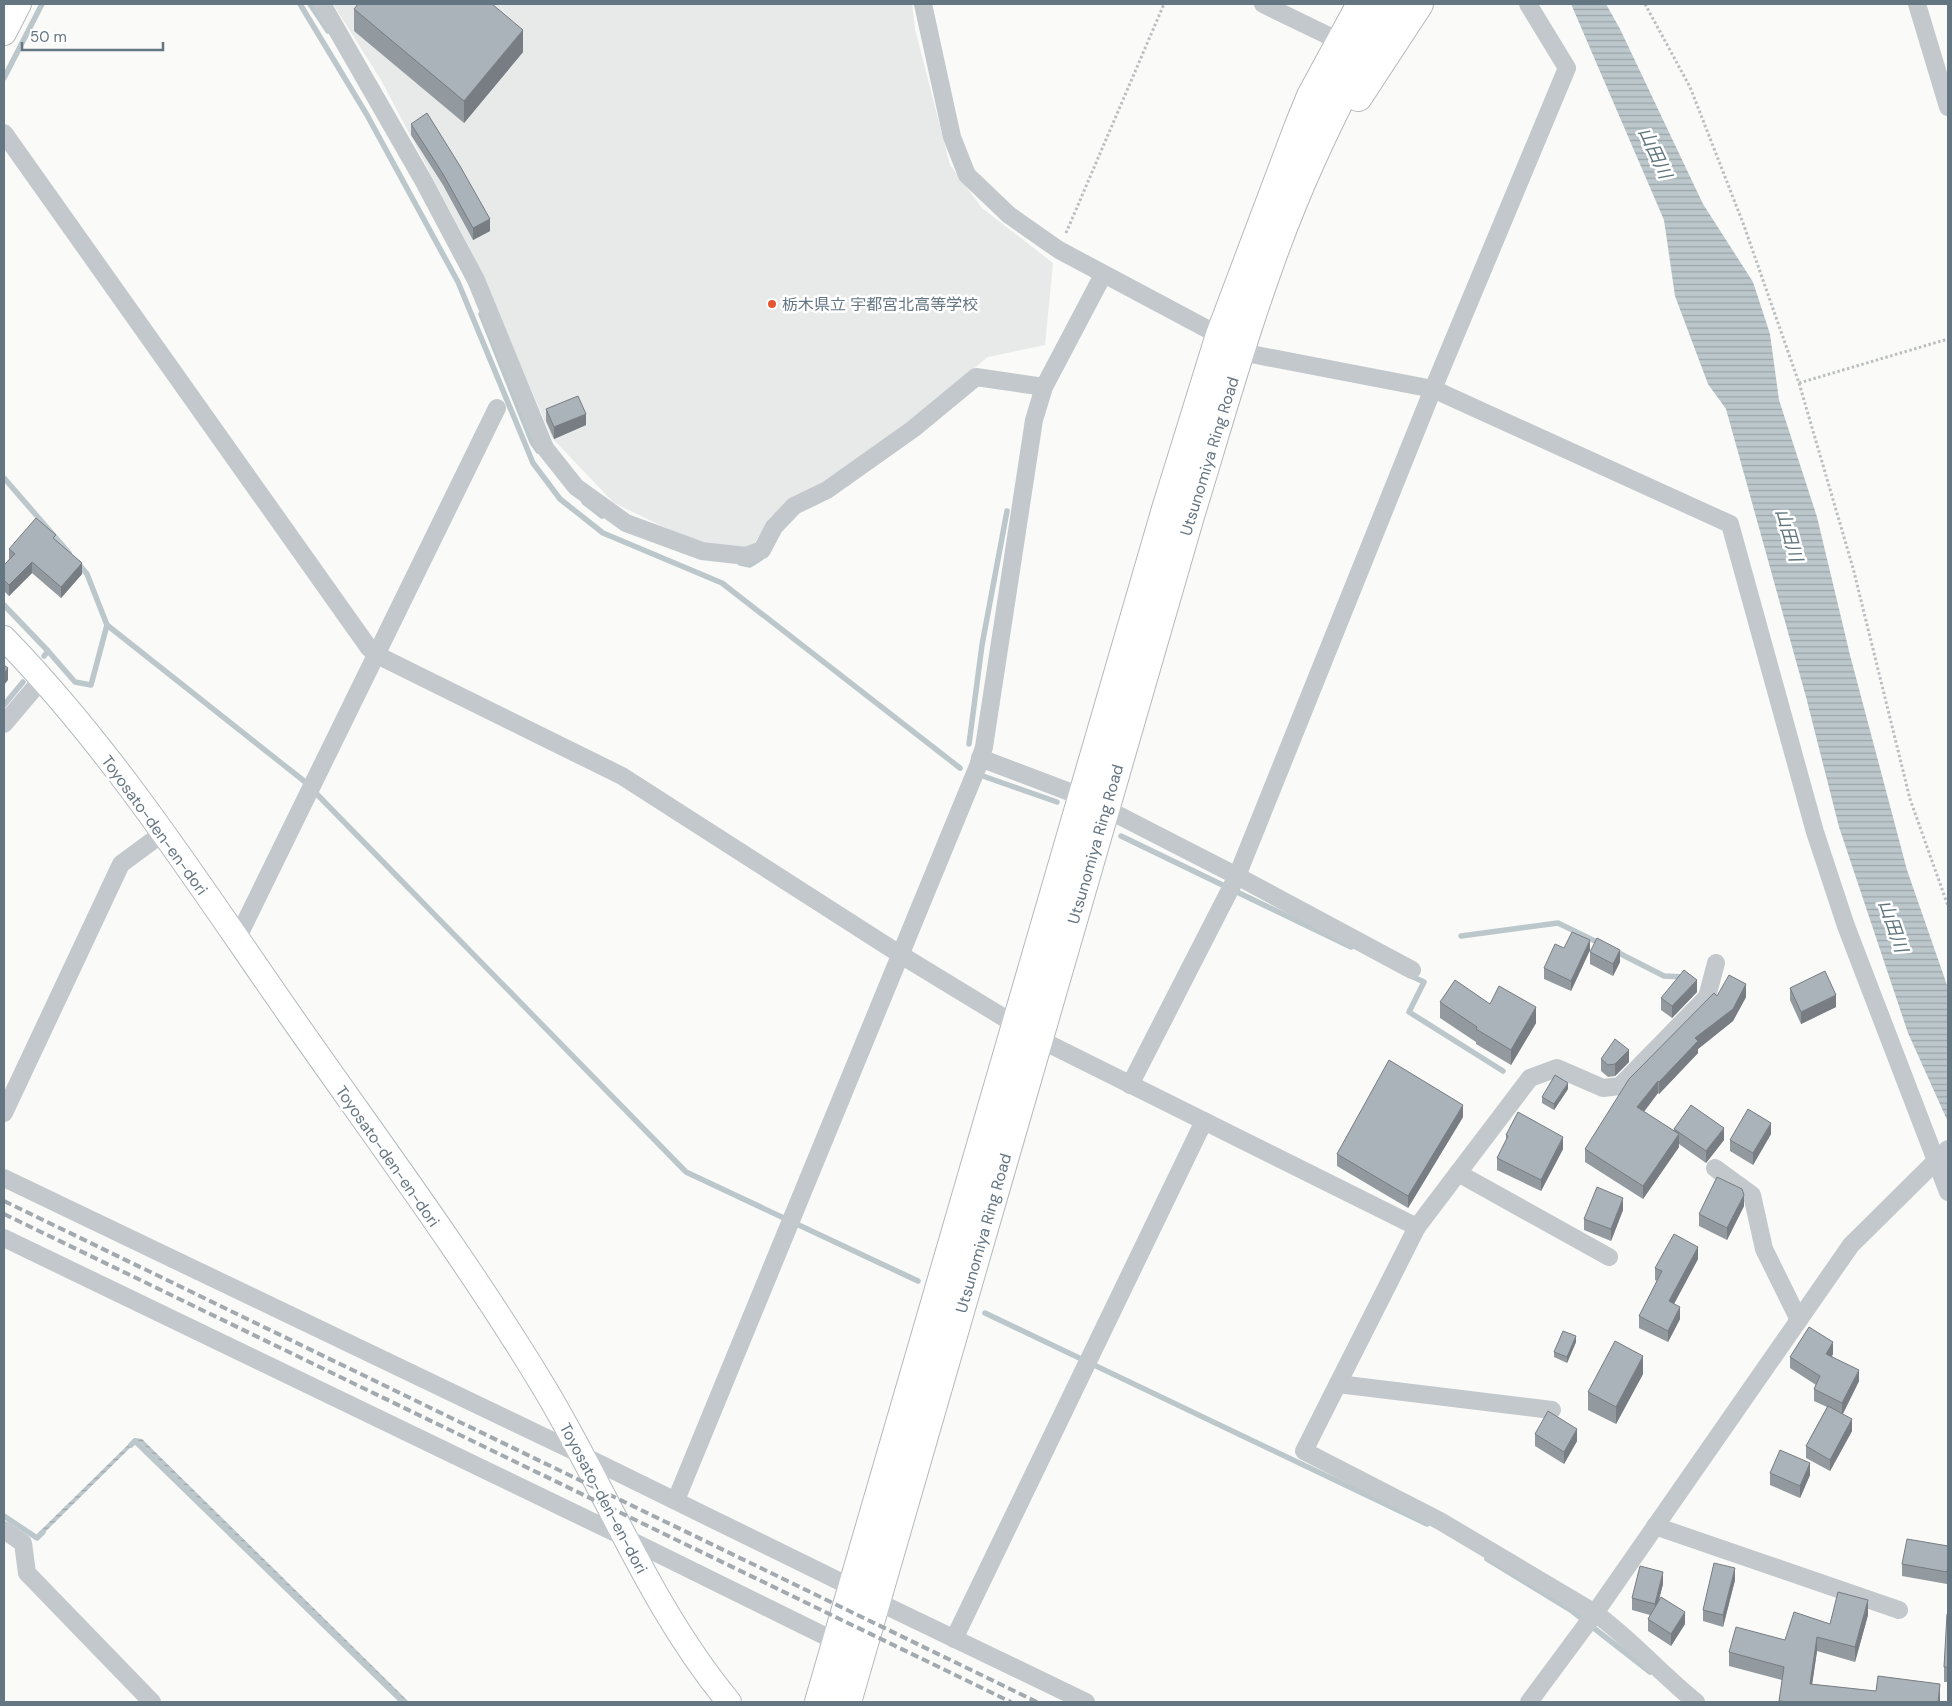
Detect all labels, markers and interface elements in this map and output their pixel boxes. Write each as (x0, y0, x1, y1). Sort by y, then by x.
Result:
scale bar (22, 20, 164, 52)
text: 50 m (30, 27, 67, 47)
water label: 山田川 (1633, 123, 1678, 184)
place label: 栃木県立 宇都宮北高等学校 (782, 294, 978, 315)
marker: 栃木県立 宇都宮北高等学校 (766, 298, 778, 310)
street label: Utsunomiya Ring Road (1175, 374, 1244, 538)
water label: 山田川 (1770, 506, 1809, 566)
street label: Toyosato-den-en-dori (97, 751, 212, 899)
street label: Utsunomiya Ring Road (1063, 762, 1128, 926)
water label: 山田川 (1873, 897, 1914, 957)
street label: Toyosato-den-en-dori (331, 1082, 444, 1231)
street label: Utsunomiya Ring Road (951, 1151, 1016, 1315)
street label: Toyosato-den-en-dori (555, 1419, 652, 1577)

